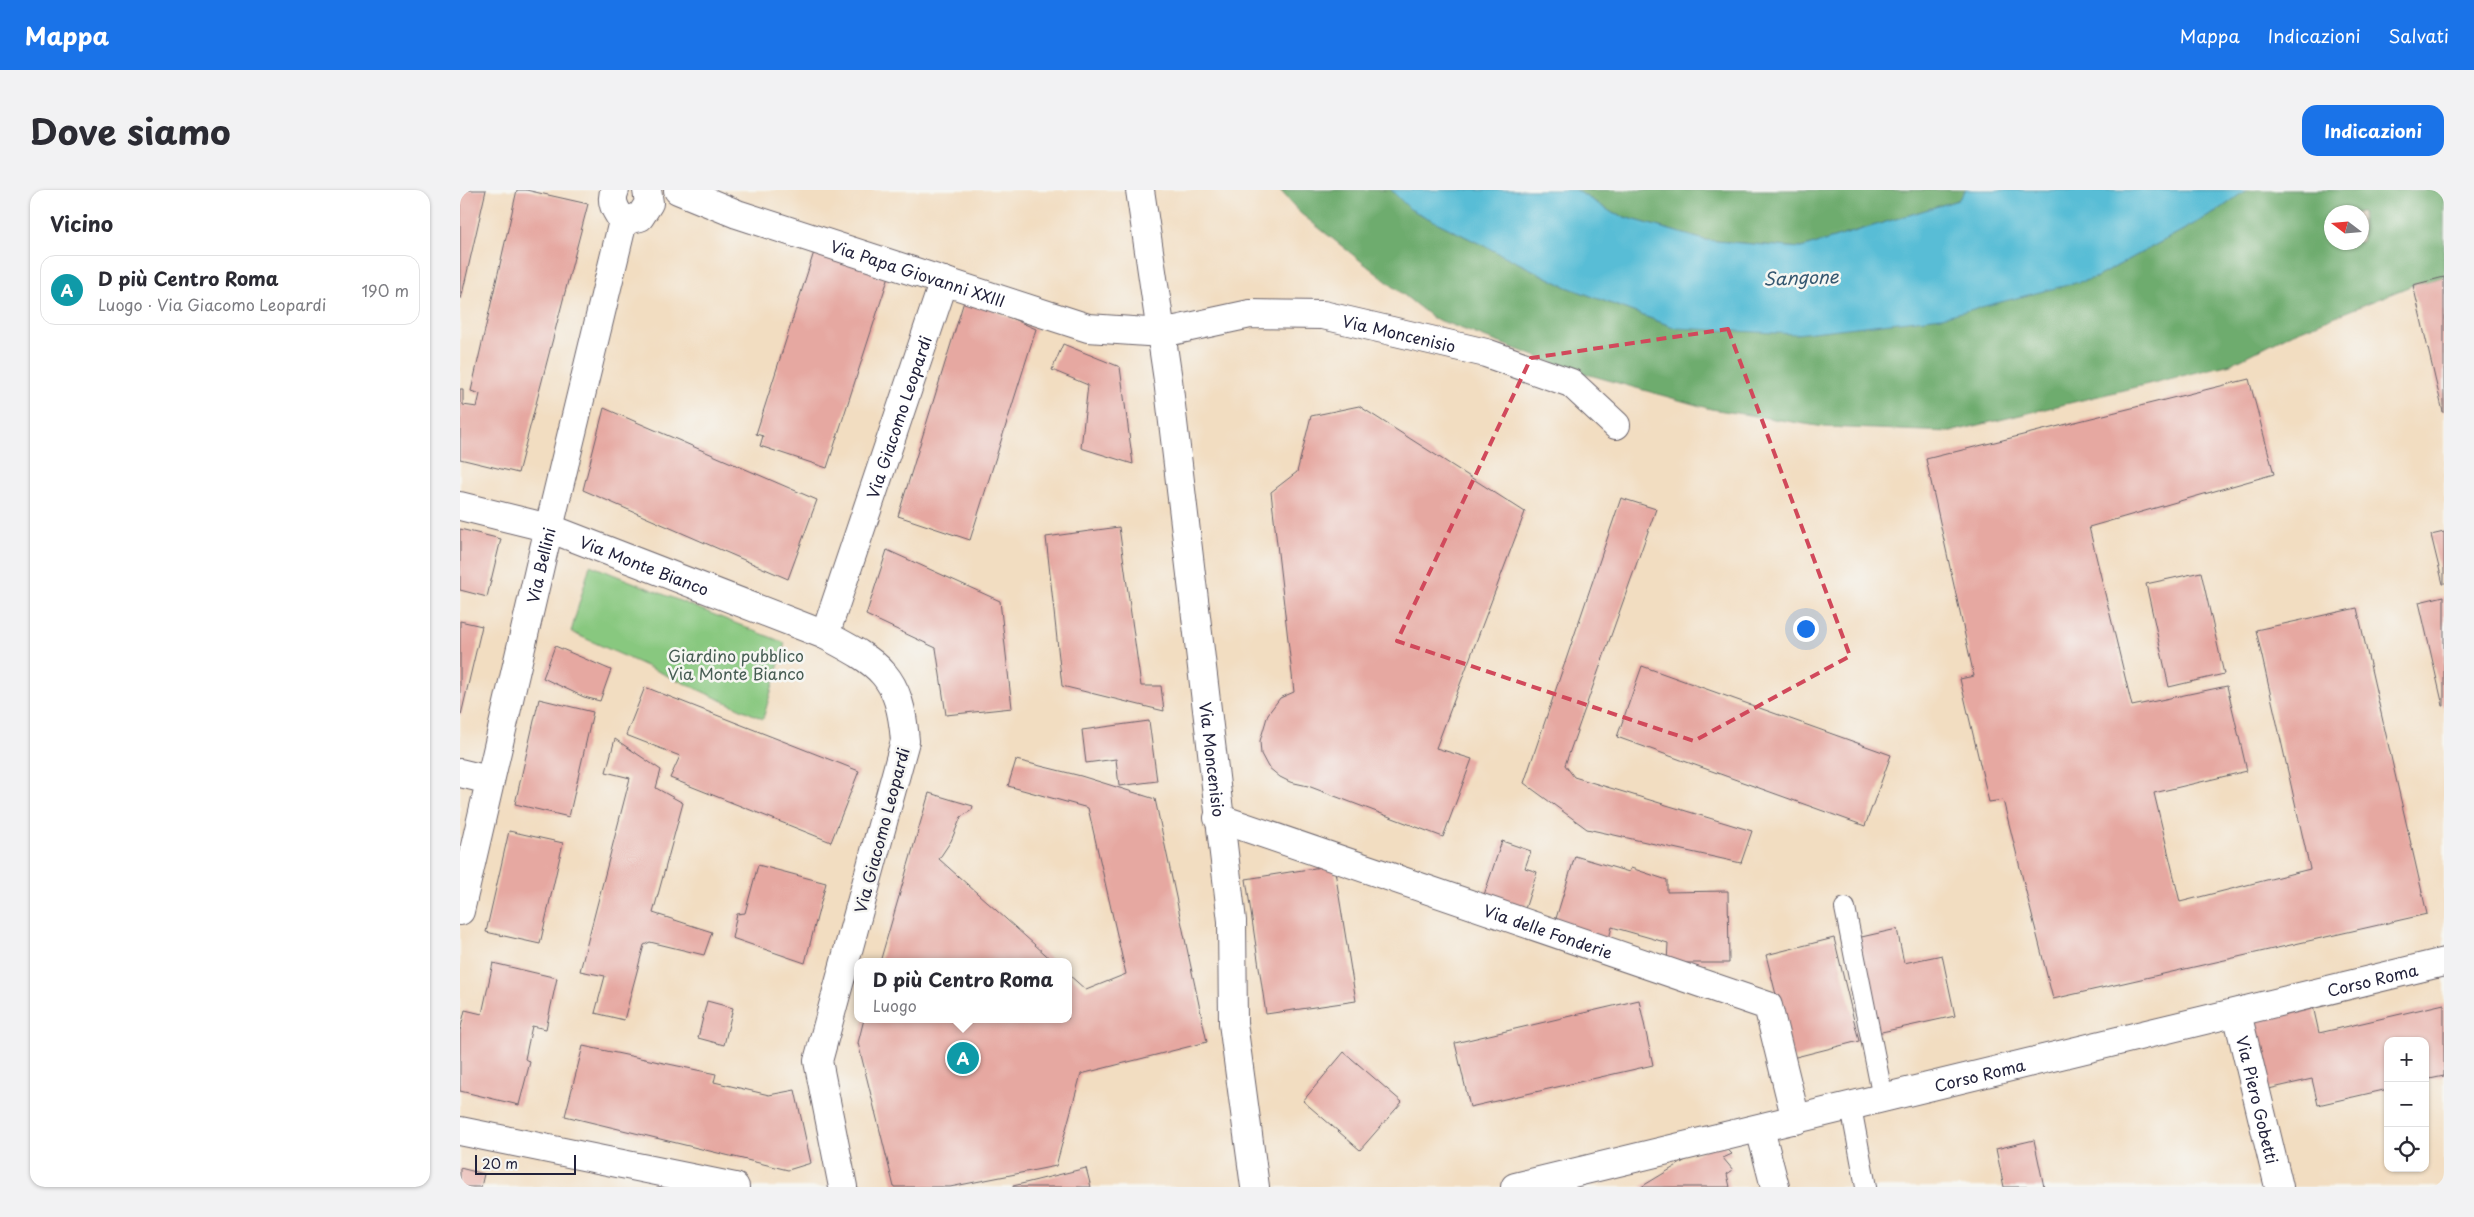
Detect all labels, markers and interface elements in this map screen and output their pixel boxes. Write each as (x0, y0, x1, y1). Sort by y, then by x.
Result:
text: Mappa (25, 17, 109, 53)
text: Mappa (2180, 22, 2240, 49)
text: Indicazioni (2268, 22, 2361, 49)
text: Salvati (2389, 22, 2449, 49)
text: Dove siamo (30, 104, 231, 157)
button: Indicazioni (2302, 105, 2444, 156)
north arrow (2324, 205, 2369, 250)
text: Vicino (50, 207, 113, 239)
street label: Via Papa Giovanni XXIII (827, 233, 1009, 312)
water label: Sangone (1763, 262, 1840, 292)
text: D più Centro Roma (98, 264, 279, 292)
text: A (61, 278, 73, 302)
text: 190 m (361, 278, 409, 302)
text: Luogo · Via Giacomo Leopardi (98, 292, 326, 316)
street label: Via Moncenisio (1340, 308, 1458, 358)
street label: Via Giacomo Leopardi (860, 332, 937, 502)
street label: Via Bellini (520, 525, 561, 605)
street label: Via Monte Bianco (576, 529, 713, 601)
your location (1793, 616, 1819, 642)
park label: Giardino pubblico Via Monte Bianco (668, 643, 805, 685)
street label: Via Moncenisio (1194, 700, 1232, 818)
street label: Via Giacomo Leopardi (847, 745, 915, 915)
street label: Via delle Fonderie (1480, 898, 1616, 964)
street label: Corso Roma (2324, 957, 2420, 1002)
popup (854, 958, 1072, 1023)
text: D più Centro Roma (873, 965, 1053, 993)
text: Luogo (873, 993, 917, 1017)
street label: Via Piero Gobetti (2231, 1033, 2285, 1166)
map controls (2384, 1037, 2429, 1172)
button: + (2384, 1037, 2429, 1082)
pin: A (947, 1039, 979, 1077)
street label: Corso Roma (1932, 1052, 2027, 1097)
button: − (2384, 1082, 2429, 1127)
button: locate (2384, 1127, 2429, 1172)
scale bar (475, 1152, 576, 1175)
text: 20 m (482, 1153, 518, 1174)

